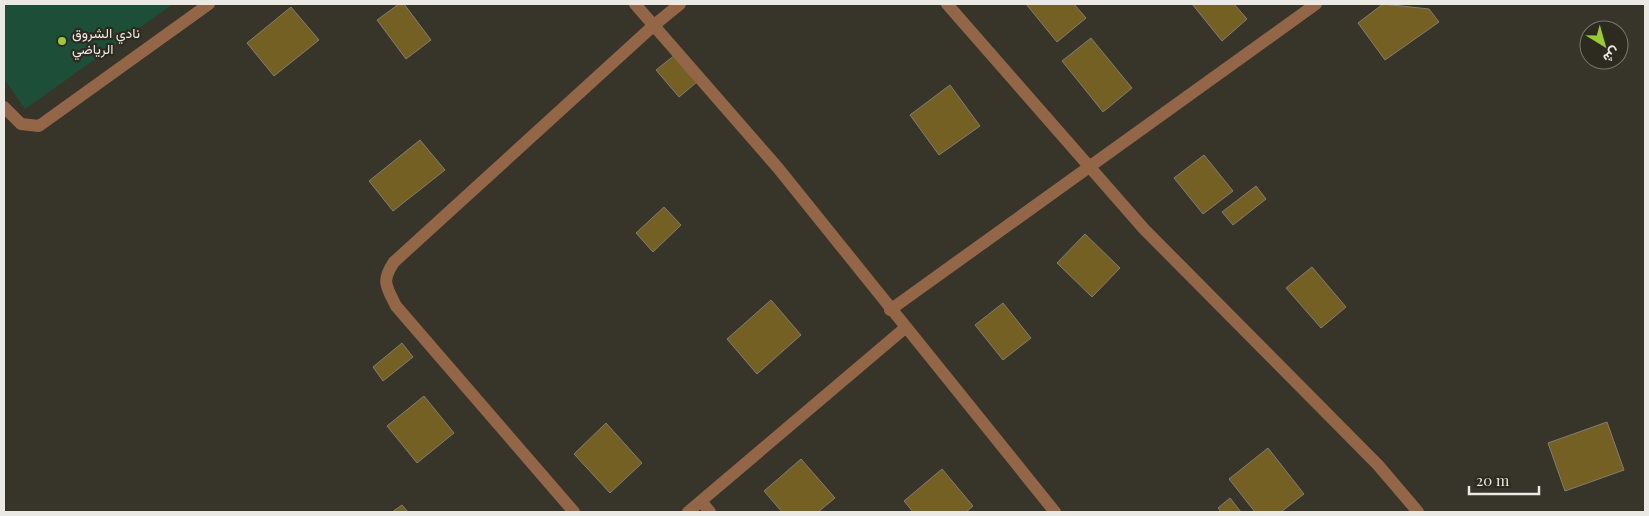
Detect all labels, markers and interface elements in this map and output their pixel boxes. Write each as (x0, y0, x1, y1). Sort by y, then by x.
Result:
north arrow (1579, 20, 1629, 70)
place label: نادي الشروق الرياضي (72, 23, 140, 61)
marker: نادي الشروق الرياضي (56, 35, 68, 47)
text: ش (1600, 43, 1625, 69)
scale bar (1469, 464, 1539, 496)
text: 20 m (1476, 470, 1510, 490)

